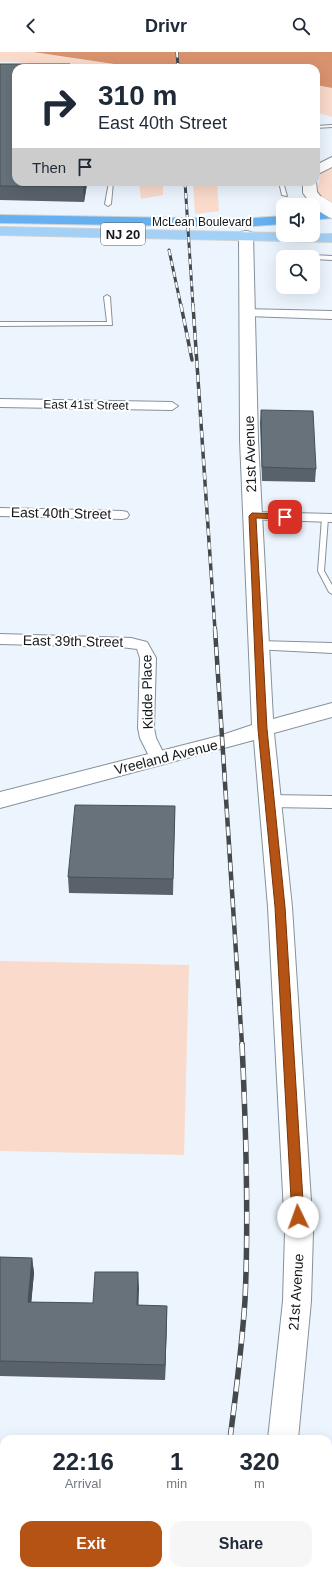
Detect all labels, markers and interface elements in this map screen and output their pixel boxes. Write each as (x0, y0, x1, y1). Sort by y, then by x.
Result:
icon: back (20, 15, 42, 37)
icon: search (290, 15, 312, 37)
text: Drivr (145, 16, 187, 36)
icon: right (32, 80, 84, 132)
text: 310 m (98, 80, 177, 111)
text: East 40th Street (98, 113, 227, 133)
icon: arrive (74, 156, 96, 178)
text: Then (32, 159, 66, 176)
map controls (276, 198, 320, 294)
button: sound (276, 198, 320, 242)
street label: McLean Boulevard (152, 215, 252, 229)
road number: NJ 20 (101, 223, 145, 245)
button: search (276, 250, 320, 294)
street label: East 41st Street (43, 397, 129, 413)
street label: 21st Avenue (241, 415, 259, 493)
pin (268, 500, 302, 534)
street label: East 40th Street (11, 504, 111, 522)
icon: arrive (274, 506, 296, 528)
street label: East 39th Street (23, 632, 123, 650)
street label: Kidde Place (138, 654, 156, 729)
street label: Vreeland Avenue (113, 736, 220, 778)
position arrow (277, 1196, 319, 1238)
street label: 21st Avenue (285, 1253, 307, 1331)
text: 22:16 (52, 1448, 114, 1475)
text: 1 (170, 1448, 183, 1475)
text: 320 (240, 1448, 280, 1475)
text: Arrival (65, 1476, 102, 1491)
text: min (166, 1476, 187, 1491)
text: m (254, 1476, 265, 1491)
button: Exit (20, 1521, 162, 1567)
button: Share (170, 1521, 312, 1567)

